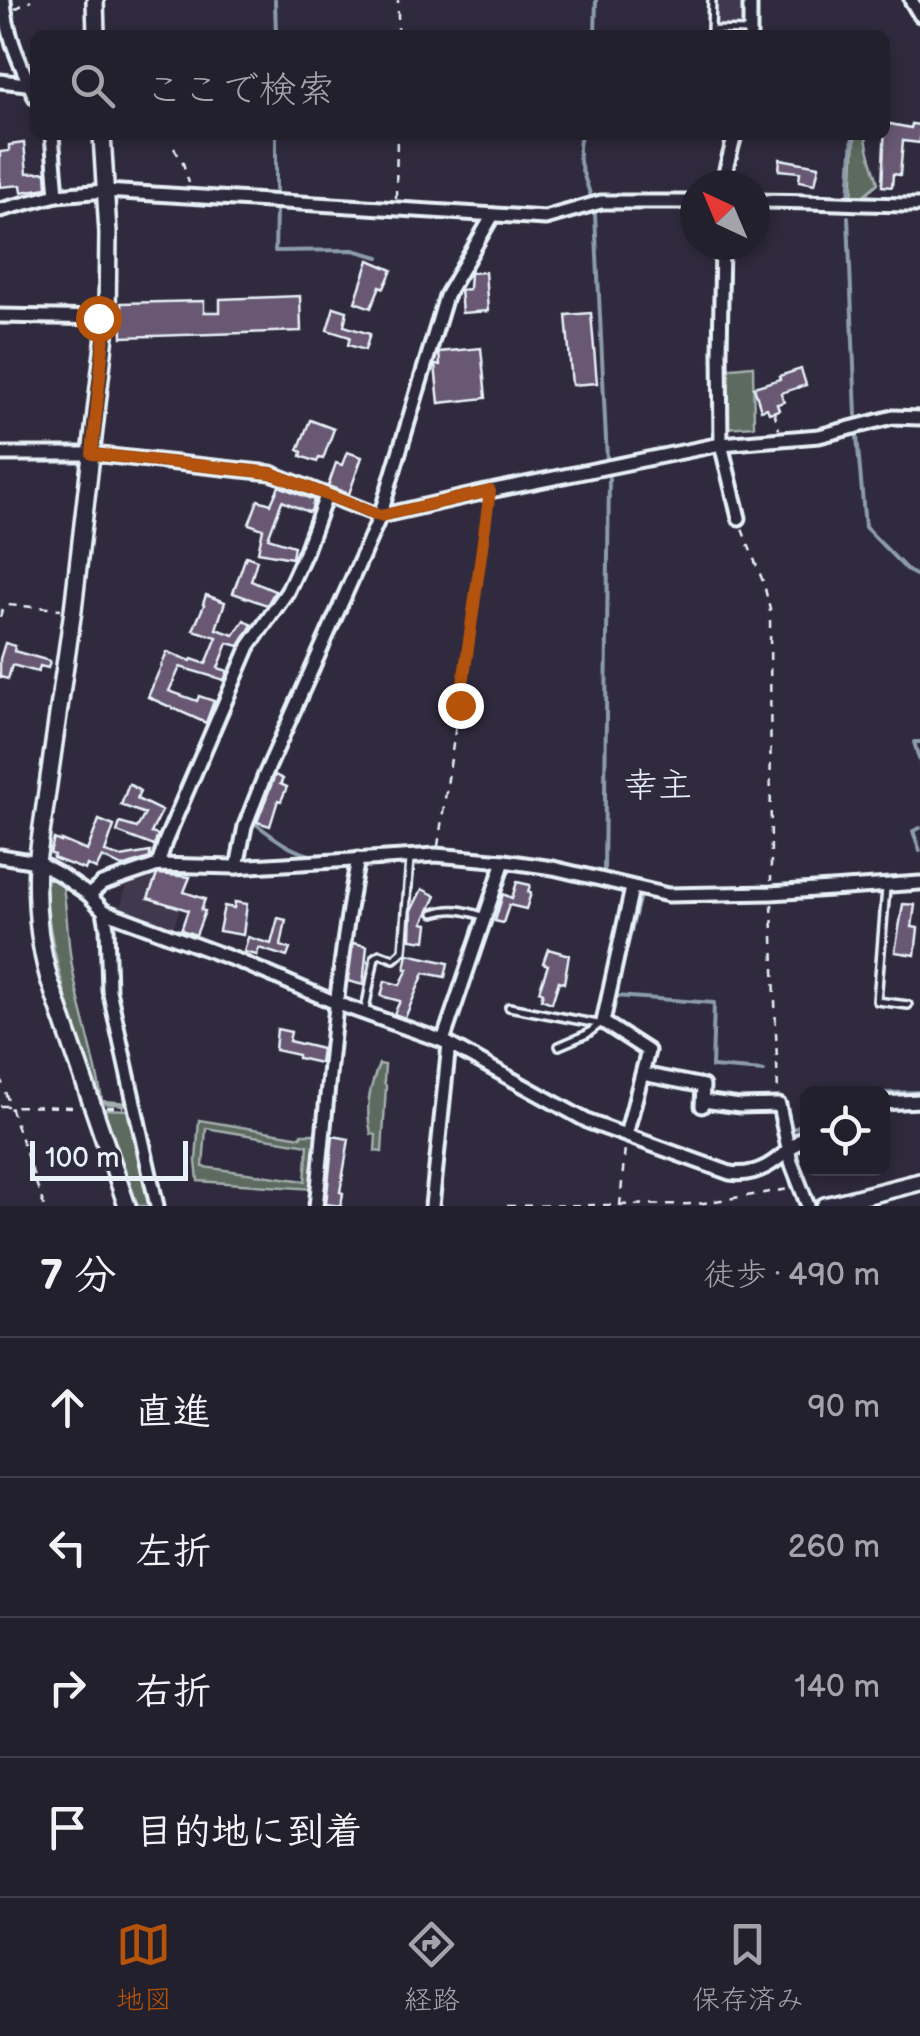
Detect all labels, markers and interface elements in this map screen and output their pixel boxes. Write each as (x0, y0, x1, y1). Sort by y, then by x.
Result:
search box (30, 30, 890, 140)
icon: search (65, 58, 120, 113)
text: ここで検索 (145, 68, 335, 113)
north arrow (680, 170, 770, 260)
route start (76, 296, 122, 342)
route end (438, 683, 484, 729)
district label: 幸主 (623, 765, 693, 808)
map controls (800, 1086, 890, 1176)
button: locate (800, 1086, 890, 1176)
scale bar (30, 1136, 188, 1180)
text: 100 m (45, 1142, 119, 1175)
text: 7 分 (40, 1251, 117, 1302)
text: 徒歩 · 490 m (703, 1256, 880, 1295)
icon: ahead (40, 1380, 95, 1435)
text: 90 m (808, 1388, 880, 1427)
text: 直進 (135, 1390, 211, 1435)
icon: left (40, 1520, 95, 1575)
text: 260 m (788, 1528, 880, 1567)
text: 左折 (135, 1530, 211, 1575)
icon: right (40, 1660, 95, 1715)
text: 140 m (794, 1668, 880, 1707)
text: 右折 (135, 1670, 211, 1715)
icon: arrive (40, 1800, 95, 1855)
text: 目的地に到着 (135, 1810, 363, 1855)
tab: 地図 (116, 1917, 172, 2017)
tab: 経路 (404, 1917, 460, 2017)
tab: 保存済み (692, 1917, 804, 2017)

